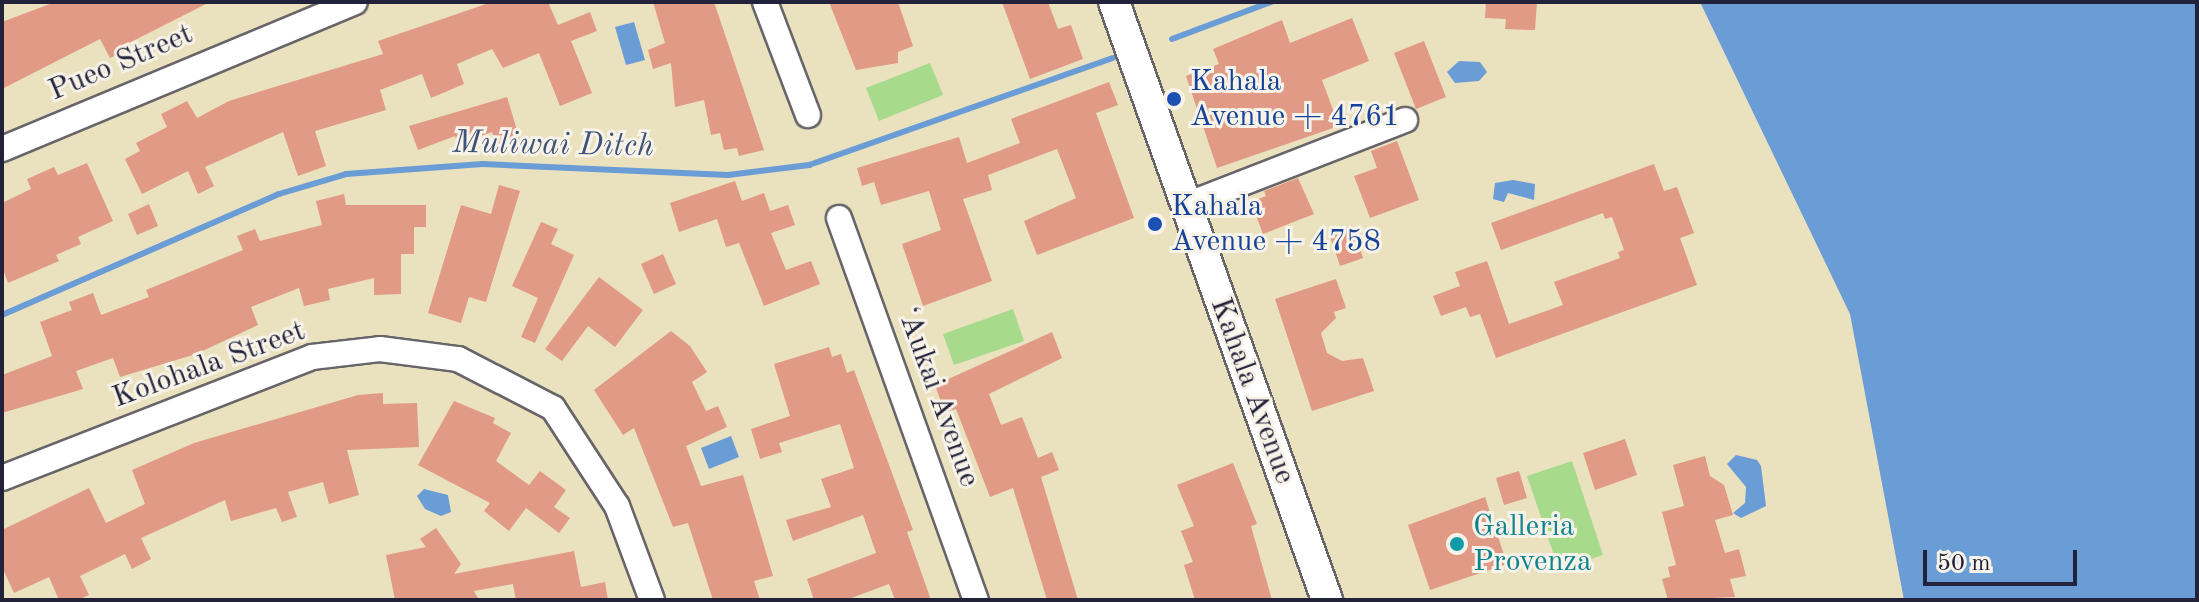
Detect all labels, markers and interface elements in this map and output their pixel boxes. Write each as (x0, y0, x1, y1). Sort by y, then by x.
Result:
street label: Pueo Street (44, 17, 198, 109)
place label: Kahala Avenue + 4761 (1190, 64, 1400, 134)
marker: Kahala Avenue + 4761 (1165, 90, 1183, 108)
water label: Muliwai Ditch (452, 125, 654, 167)
place label: Kahala Avenue + 4758 (1171, 189, 1381, 260)
marker: Kahala Avenue + 4758 (1146, 215, 1164, 233)
street label: Kahala Avenue (1202, 293, 1302, 489)
street label: ʻAukai Avenue (889, 304, 987, 492)
street label: Kolohala Street (108, 313, 310, 417)
place label: Galleria Provenza (1473, 509, 1592, 580)
scale bar (1927, 534, 2081, 584)
marker: Galleria Provenza (1448, 535, 1466, 553)
text: 50 m (1937, 552, 1991, 576)

